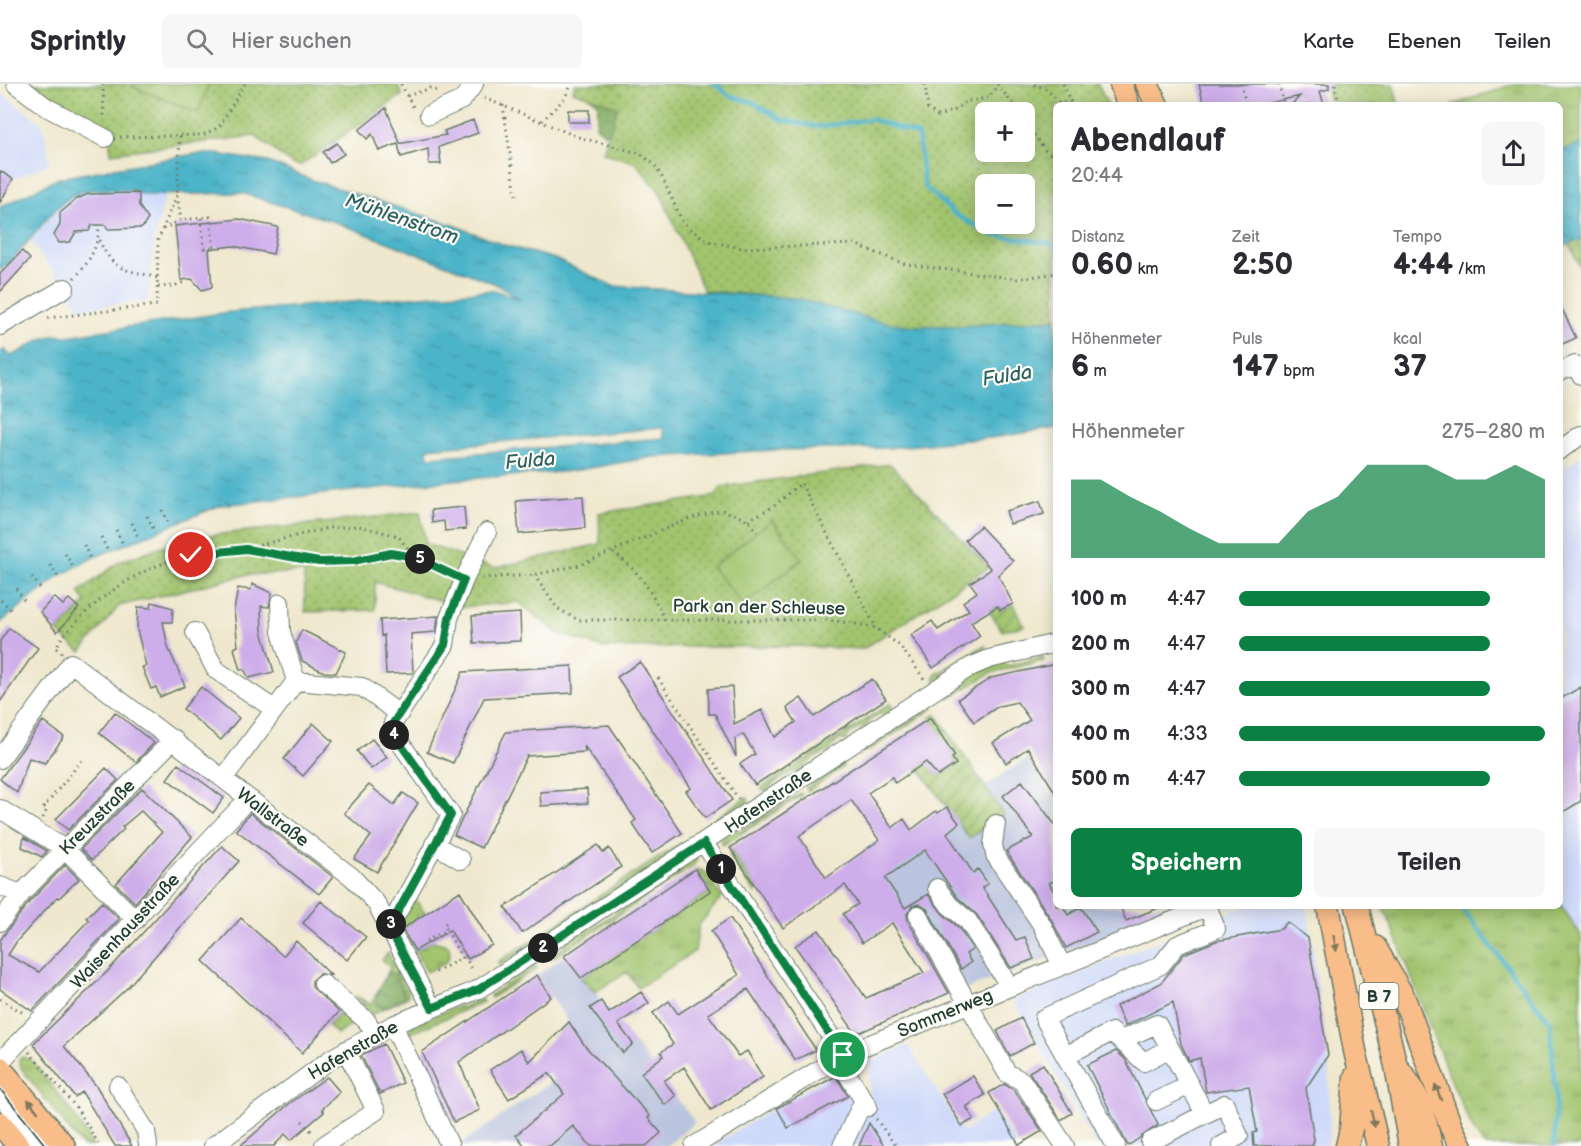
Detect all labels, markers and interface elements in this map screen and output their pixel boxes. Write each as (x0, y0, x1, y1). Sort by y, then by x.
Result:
search box (162, 14, 582, 68)
text: Sprintly (30, 25, 126, 58)
icon: search (183, 25, 216, 58)
text: Hier suchen (231, 28, 352, 55)
text: Karte (1303, 29, 1354, 54)
text: Ebenen (1387, 29, 1461, 54)
text: Teilen (1494, 29, 1551, 54)
map controls (975, 102, 1035, 234)
button: + (975, 102, 1035, 162)
text: Abendlauf (1071, 121, 1225, 161)
button: share (1482, 122, 1545, 185)
text: 20:44 (1071, 164, 1123, 188)
button: − (975, 174, 1035, 234)
water label: Mühlenstrom (342, 188, 461, 250)
text: Distanz (1071, 228, 1125, 247)
text: Zeit (1232, 228, 1260, 247)
text: Tempo (1393, 228, 1442, 247)
text: 0.60 (1071, 247, 1133, 283)
text: 2:50 (1232, 247, 1293, 283)
text: 4:44 (1393, 247, 1453, 283)
text: km (1133, 260, 1159, 279)
text: /km (1453, 260, 1486, 279)
text: Höhenmeter (1071, 330, 1161, 349)
text: Puls (1232, 330, 1262, 349)
text: kcal (1393, 330, 1422, 349)
text: 6 (1071, 349, 1089, 385)
text: 147 (1232, 349, 1279, 385)
text: 37 (1393, 349, 1427, 385)
water label: Fulda (980, 360, 1034, 392)
text: m (1089, 362, 1107, 381)
text: bpm (1279, 362, 1315, 381)
text: Höhenmeter (1071, 420, 1184, 444)
text: 275–280 m (1442, 420, 1545, 444)
water label: Fulda (504, 447, 556, 475)
pin (165, 529, 216, 580)
icon: check (174, 538, 207, 571)
pin: 5 (405, 544, 435, 574)
text: 5 (415, 549, 425, 568)
text: 100 m (1071, 587, 1127, 611)
text: 4:47 (1167, 587, 1205, 611)
street label: Park an der Schleuse (672, 595, 846, 620)
text: 200 m (1071, 632, 1130, 656)
text: 4:47 (1167, 632, 1205, 656)
text: 300 m (1071, 677, 1130, 701)
text: 4:47 (1167, 677, 1205, 701)
pin: 4 (379, 720, 409, 750)
text: 400 m (1071, 722, 1130, 746)
text: 4:33 (1167, 722, 1208, 746)
text: 4 (389, 725, 399, 744)
street label: Hafenstraße (721, 764, 816, 838)
text: 500 m (1071, 767, 1130, 791)
text: 4:47 (1167, 767, 1205, 791)
street label: Kreuzstraße (55, 775, 140, 860)
street label: Wallstraße (232, 783, 313, 852)
button: Speichern (1071, 828, 1302, 897)
button: Teilen (1314, 828, 1545, 897)
pin: 1 (706, 854, 736, 884)
text: 1 (718, 859, 724, 878)
street label: Waisenhausstraße (67, 869, 184, 993)
pin: 3 (376, 909, 406, 939)
text: 3 (386, 914, 396, 933)
pin: 2 (528, 933, 558, 963)
one-way arrow (1331, 933, 1340, 952)
text: 2 (538, 938, 548, 957)
road number: B 7 (1360, 983, 1398, 1009)
street label: Sommerweg (894, 985, 996, 1042)
street label: Hafenstraße (304, 1016, 402, 1085)
pin (817, 1029, 868, 1080)
icon: arrive (826, 1038, 859, 1071)
one-way arrow (1433, 1083, 1443, 1101)
one-way arrow (26, 1098, 39, 1114)
one-way arrow (1368, 1110, 1378, 1128)

